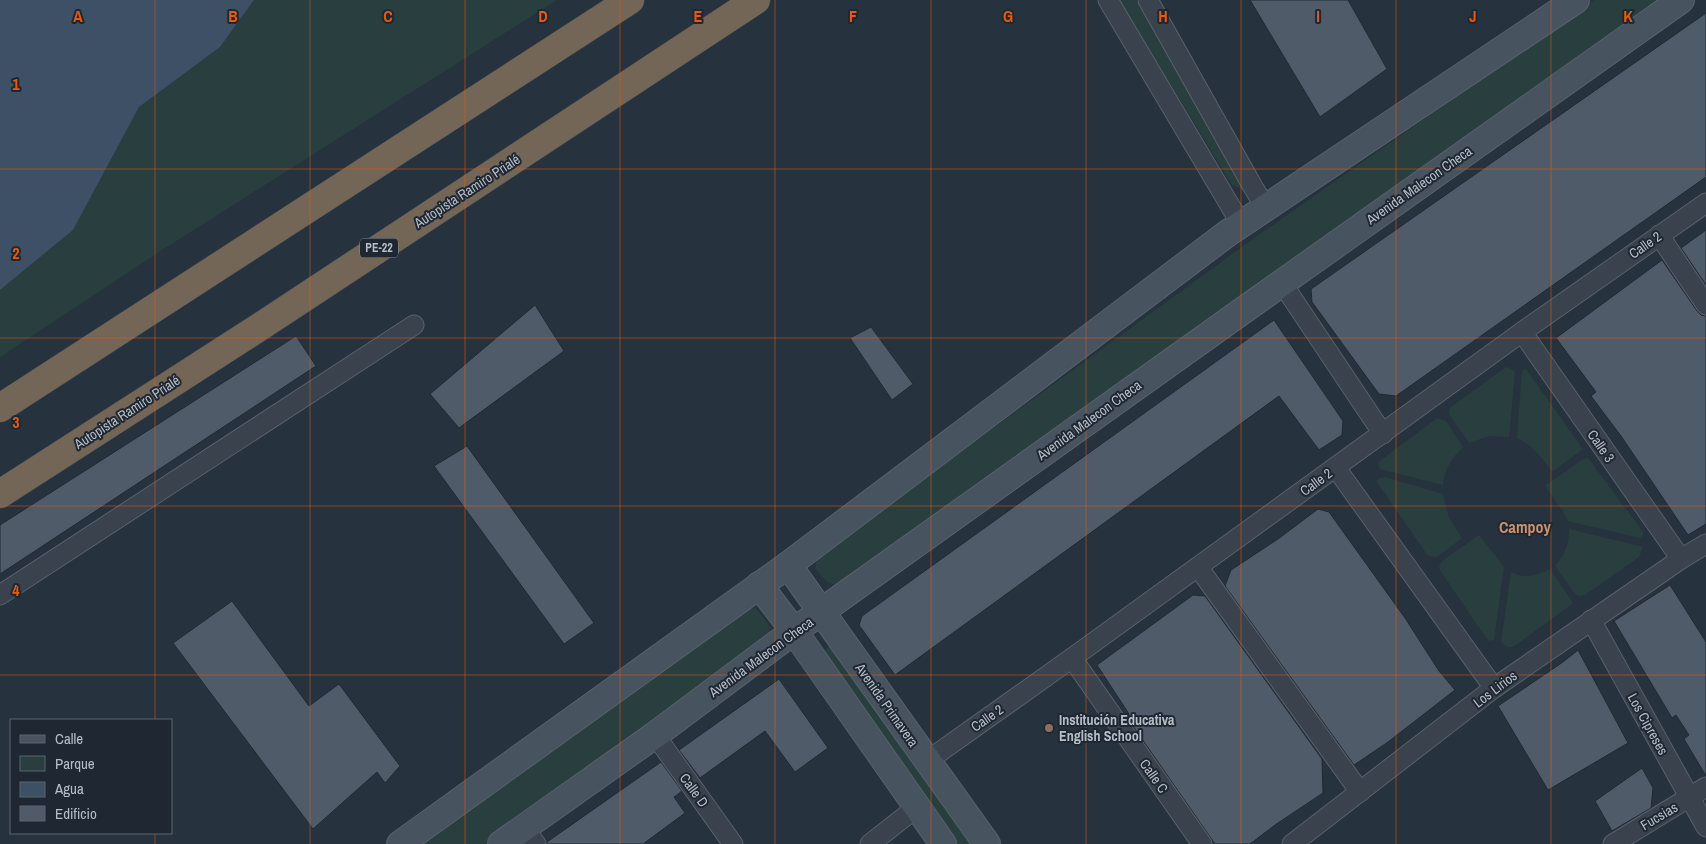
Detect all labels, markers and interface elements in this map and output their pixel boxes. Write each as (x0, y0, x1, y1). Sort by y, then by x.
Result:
text: A (73, 5, 83, 27)
text: B (228, 5, 238, 27)
text: C (383, 5, 393, 27)
text: D (538, 5, 548, 27)
text: E (694, 5, 703, 27)
text: F (849, 5, 857, 27)
text: G (1003, 5, 1013, 27)
text: H (1158, 5, 1168, 27)
text: I (1316, 5, 1320, 27)
text: J (1469, 5, 1477, 27)
text: K (1623, 5, 1633, 27)
text: 1 (12, 73, 20, 95)
street label: Avenida Malecon Checa (1362, 141, 1476, 229)
street label: Autopista Ramiro Prialé (410, 150, 523, 232)
street label: Calle 2 (1625, 227, 1665, 263)
road number: PE-22 (360, 238, 398, 258)
text: 2 (12, 242, 20, 264)
street label: Autopista Ramiro Prialé (70, 371, 183, 453)
street label: Avenida Malecon Checa (1032, 376, 1145, 465)
text: 3 (12, 411, 20, 433)
street label: Calle 3 (1583, 426, 1619, 466)
street label: Calle 2 (1296, 464, 1336, 500)
district label: Campoy (1499, 516, 1552, 538)
text: 4 (12, 579, 20, 601)
street label: Avenida Malecon Checa (704, 613, 817, 702)
street label: Avenida Primavera (851, 659, 923, 751)
street label: Los Lirios (1469, 666, 1521, 711)
street label: Los Cipreses (1624, 690, 1672, 758)
street label: Calle 2 (967, 700, 1007, 736)
place label: Institución Educativa English School (1059, 711, 1175, 745)
legend (10, 719, 172, 834)
marker: Institución Educativa English School (1043, 722, 1055, 734)
text: Calle (55, 728, 83, 749)
text: Parque (55, 753, 95, 774)
street label: Calle C (1136, 755, 1172, 797)
street label: Calle D (676, 769, 712, 811)
text: Agua (54, 778, 84, 799)
street label: Fucsias (1637, 798, 1681, 834)
text: Edificio (55, 803, 97, 824)

